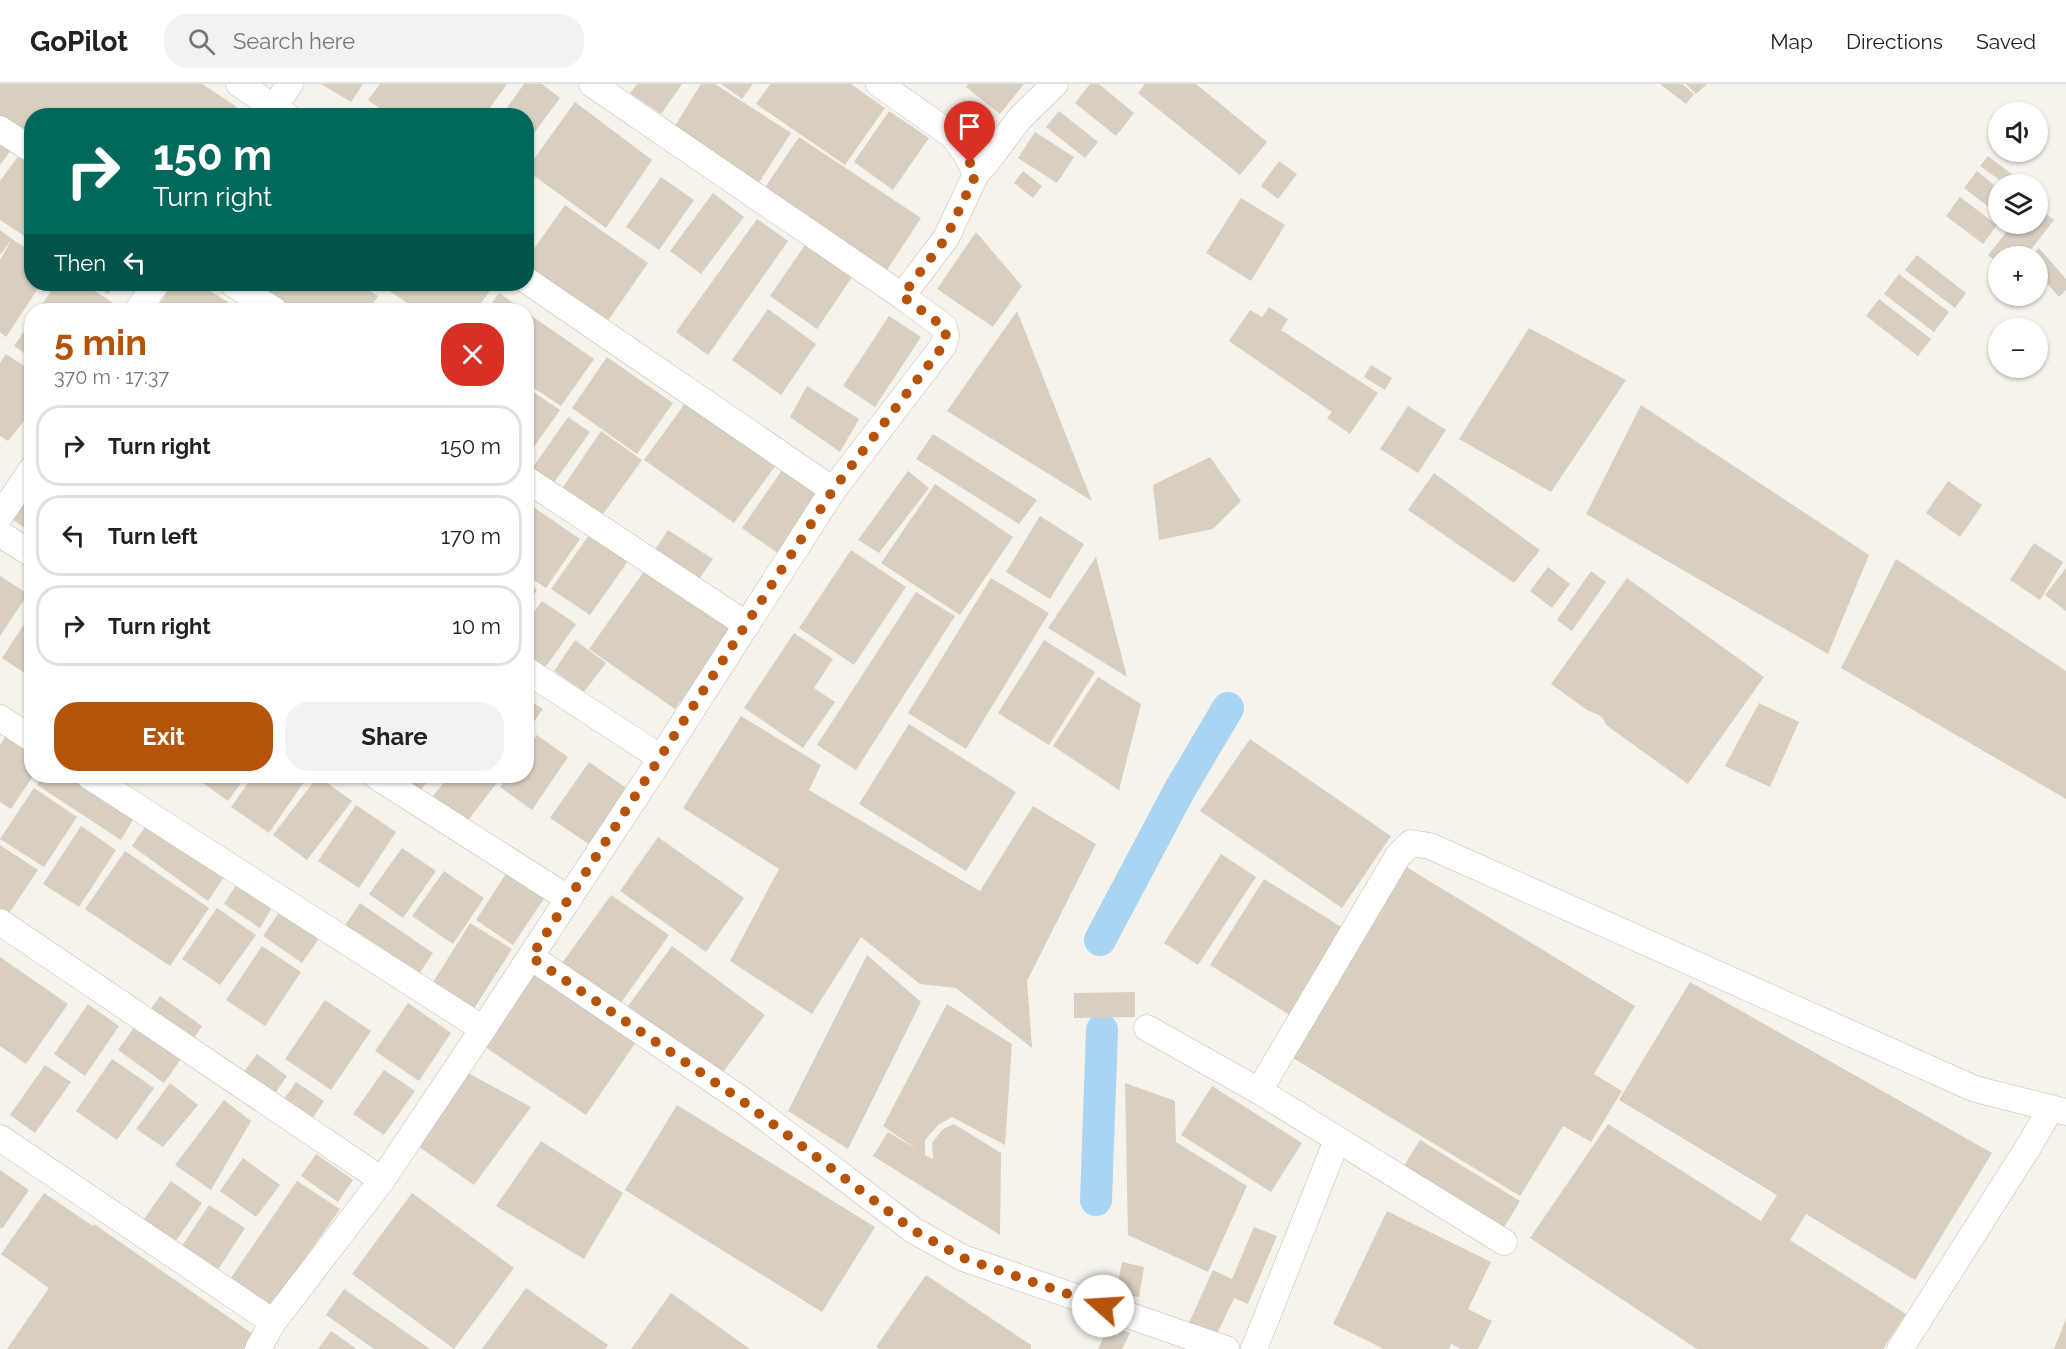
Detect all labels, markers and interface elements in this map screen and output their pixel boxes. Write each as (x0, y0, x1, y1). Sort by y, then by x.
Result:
search box (164, 14, 584, 68)
text: GoPilot (30, 25, 128, 58)
icon: search (185, 25, 218, 58)
text: Search here (233, 28, 355, 54)
text: Map (1770, 29, 1813, 54)
text: Directions (1846, 29, 1943, 54)
text: Saved (1976, 29, 2036, 54)
pin (944, 101, 995, 163)
map controls (1988, 102, 2048, 378)
button: sound (1988, 102, 2048, 162)
icon: arrive (953, 110, 986, 143)
text: 150 m (153, 131, 272, 180)
icon: right (54, 132, 132, 210)
button: layers (1988, 174, 2048, 234)
text: Turn right (153, 181, 272, 212)
icon: left (118, 246, 151, 279)
button: + (1988, 246, 2048, 306)
text: Then (54, 250, 106, 276)
button: − (1988, 318, 2048, 378)
text: 5 min (54, 321, 147, 363)
button: close (441, 323, 504, 386)
text: 370 m · 17:37 (54, 365, 169, 389)
icon: right (57, 429, 90, 462)
text: Turn right (108, 433, 211, 459)
text: 150 m (440, 433, 501, 459)
icon: left (57, 519, 90, 552)
text: Turn left (108, 523, 198, 549)
text: 170 m (441, 523, 501, 549)
icon: right (57, 609, 90, 642)
text: Turn right (108, 613, 211, 639)
text: 10 m (452, 613, 501, 639)
button: Exit (54, 702, 273, 771)
button: Share (285, 702, 504, 771)
position arrow (1071, 1274, 1135, 1338)

